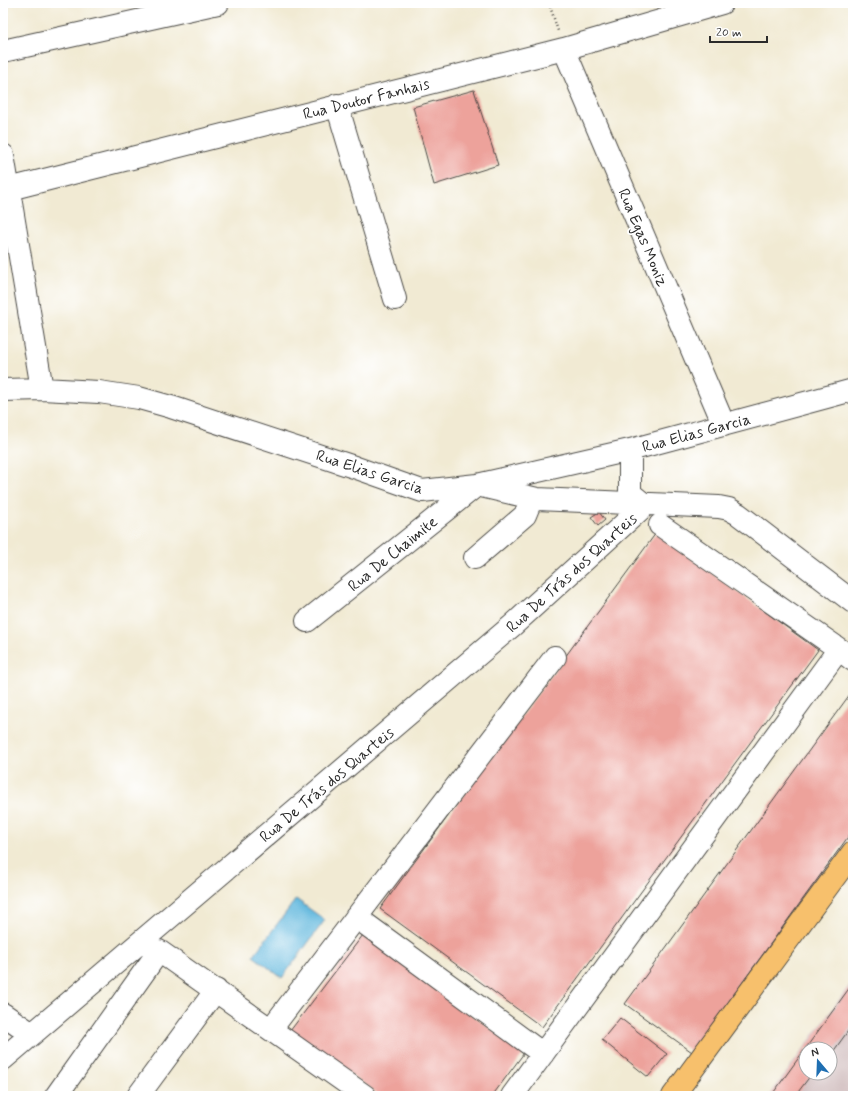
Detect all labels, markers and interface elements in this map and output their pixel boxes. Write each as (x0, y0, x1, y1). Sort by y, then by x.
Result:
scale bar (710, 18, 767, 44)
text: 20 m (716, 25, 742, 41)
street label: Rua Doutor Fanhais (301, 74, 432, 125)
street label: Rua Egas Moniz (613, 185, 673, 290)
street label: Rua Elias Garcia (640, 409, 753, 458)
street label: Rua Elias Garcia (313, 445, 426, 500)
street label: Rua De Trás dos Quarteis (502, 509, 642, 638)
street label: Rua De Chaimite (344, 511, 442, 597)
street label: Rua De Trás dos Quarteis (255, 723, 399, 848)
north arrow (798, 1041, 838, 1081)
text: N (809, 1045, 821, 1060)

